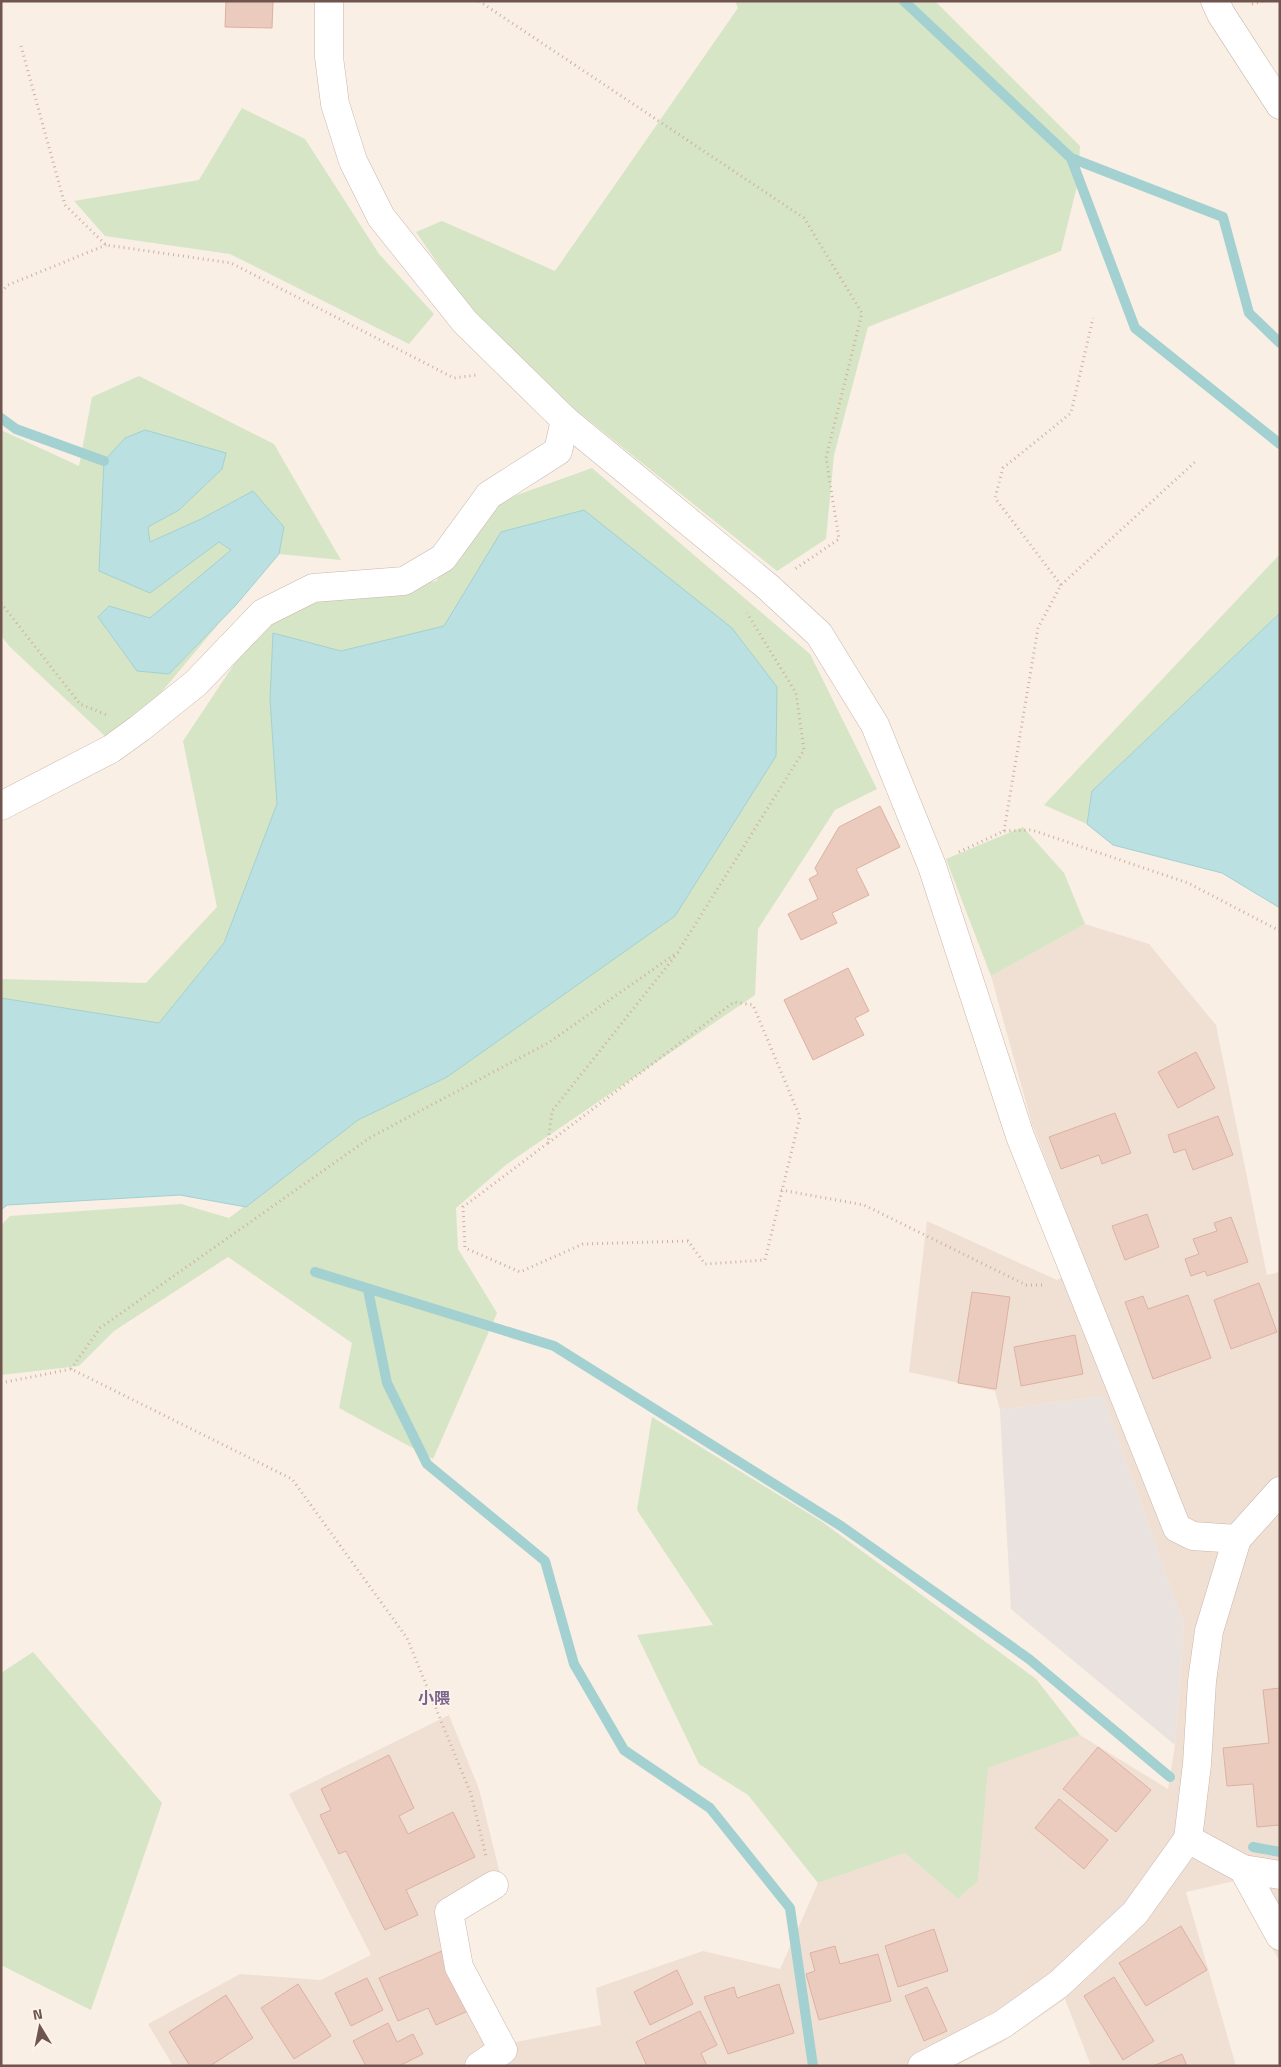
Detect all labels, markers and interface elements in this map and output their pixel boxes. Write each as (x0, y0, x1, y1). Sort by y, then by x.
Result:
district label: 小隈 (418, 1686, 450, 1710)
north arrow (15, 2002, 65, 2052)
text: N (31, 2003, 44, 2025)

